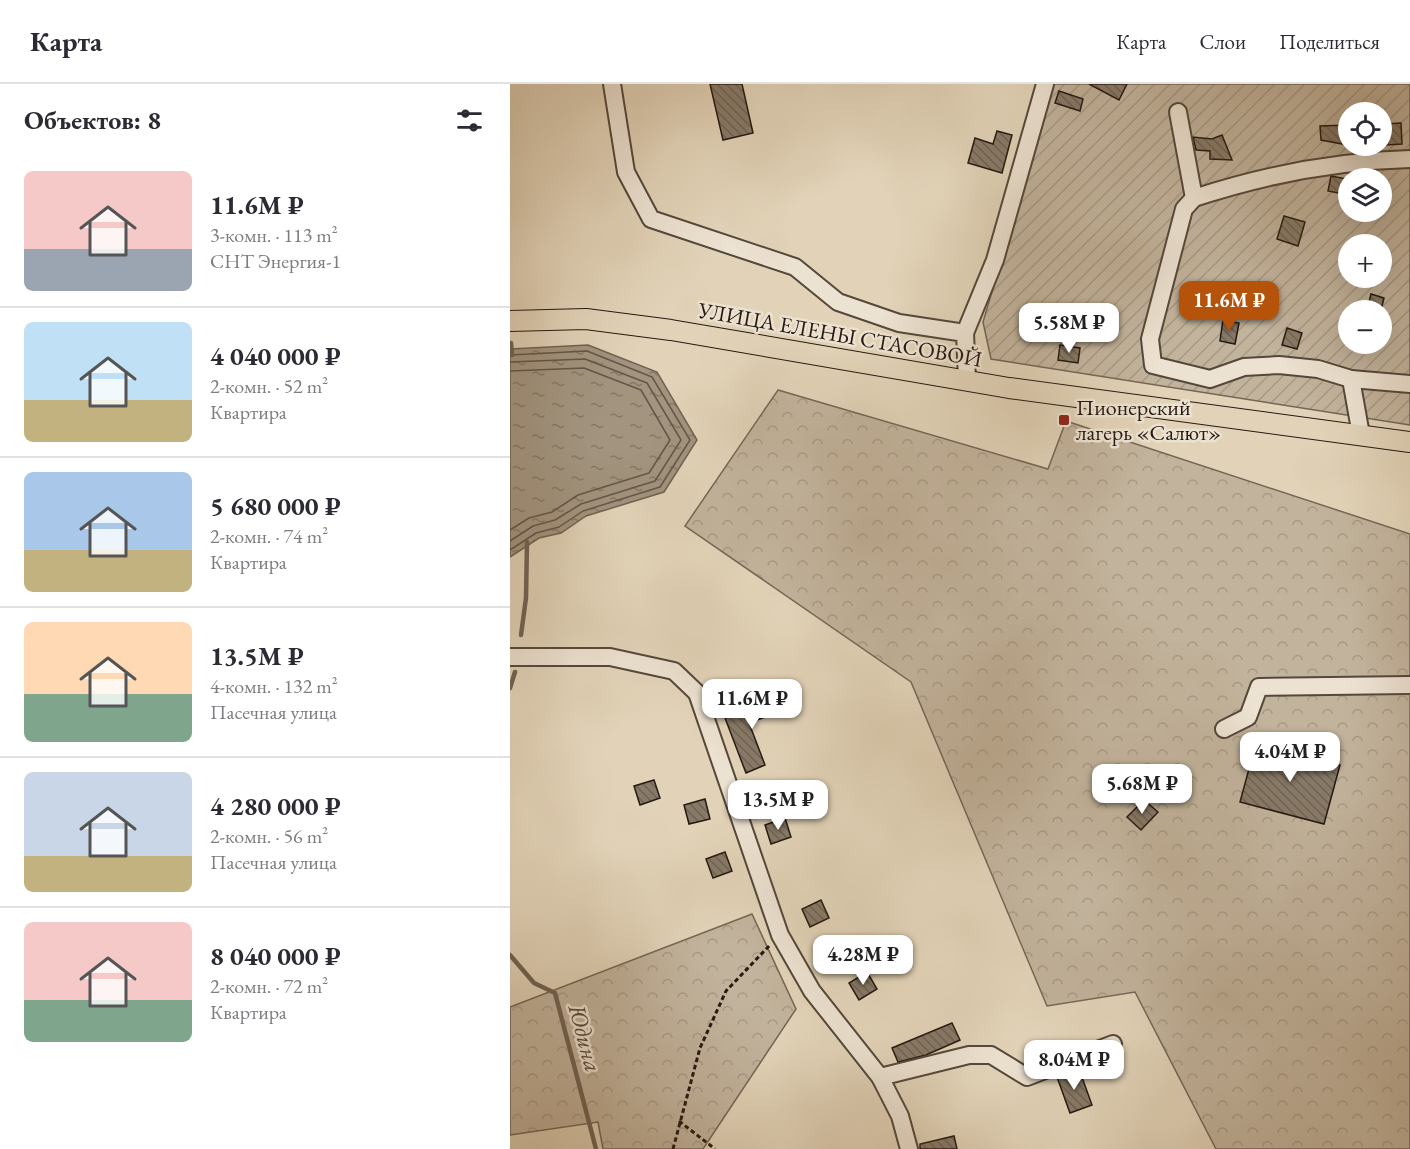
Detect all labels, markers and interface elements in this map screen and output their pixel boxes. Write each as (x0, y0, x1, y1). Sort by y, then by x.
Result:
text: Карта (30, 23, 102, 59)
text: Карта (1116, 28, 1166, 55)
text: Слои (1199, 28, 1246, 55)
text: Поделиться (1279, 28, 1380, 55)
map controls (1338, 102, 1392, 354)
button: locate (1338, 102, 1392, 156)
text: Объектов: 8 (24, 103, 161, 137)
icon: filters (453, 104, 486, 137)
button: layers (1338, 168, 1392, 222)
text: 11.6M ₽ (210, 188, 304, 222)
icon: home (72, 195, 144, 267)
text: 3-комн. · 113 m² (210, 222, 338, 248)
button: + (1338, 234, 1392, 288)
text: СНТ Энергия-1 (210, 248, 341, 274)
pin: 11.6M ₽ (1174, 281, 1284, 332)
text: 11.6M ₽ (1193, 287, 1265, 313)
street label: УЛИЦА ЕЛЕНЫ СТАСОВОЙ (695, 295, 984, 374)
button: − (1338, 300, 1392, 354)
pin: 5.58M ₽ (1014, 303, 1124, 354)
text: 5.58M ₽ (1033, 309, 1105, 335)
text: 4 040 000 ₽ (210, 339, 341, 373)
icon: home (72, 346, 144, 418)
text: 2-комн. · 52 m² (210, 373, 328, 399)
place label: Пионерский лагерь «Салют» (1076, 393, 1221, 447)
text: Квартира (210, 399, 287, 425)
marker: Пионерский лагерь «Салют» (1057, 413, 1071, 427)
text: 5 680 000 ₽ (210, 489, 341, 523)
icon: home (72, 496, 144, 568)
text: 2-комн. · 74 m² (210, 523, 328, 549)
text: Квартира (210, 549, 287, 575)
text: 13.5M ₽ (210, 639, 304, 673)
icon: home (72, 646, 144, 718)
text: 4-комн. · 132 m² (210, 673, 338, 699)
pin: 11.6M ₽ (697, 679, 807, 730)
text: 11.6M ₽ (716, 685, 788, 711)
text: Пасечная улица (210, 699, 337, 725)
pin: 4.04M ₽ (1235, 732, 1345, 783)
text: 4.04M ₽ (1254, 738, 1326, 764)
pin: 5.68M ₽ (1087, 764, 1197, 815)
text: 5.68M ₽ (1106, 770, 1178, 796)
pin: 13.5M ₽ (723, 780, 833, 831)
text: 13.5M ₽ (742, 786, 814, 812)
text: 4 280 000 ₽ (210, 789, 341, 823)
icon: home (72, 796, 144, 868)
text: 2-комн. · 56 m² (210, 823, 328, 849)
text: Пасечная улица (210, 849, 337, 875)
pin: 4.28M ₽ (808, 935, 918, 986)
text: 8 040 000 ₽ (210, 939, 341, 973)
text: 4.28M ₽ (827, 941, 899, 967)
icon: home (72, 946, 144, 1018)
text: 2-комн. · 72 m² (210, 973, 328, 999)
text: Квартира (210, 999, 287, 1025)
water label: Юдина (561, 1000, 609, 1075)
pin: 8.04M ₽ (1019, 1040, 1129, 1091)
text: 8.04M ₽ (1038, 1046, 1110, 1072)

